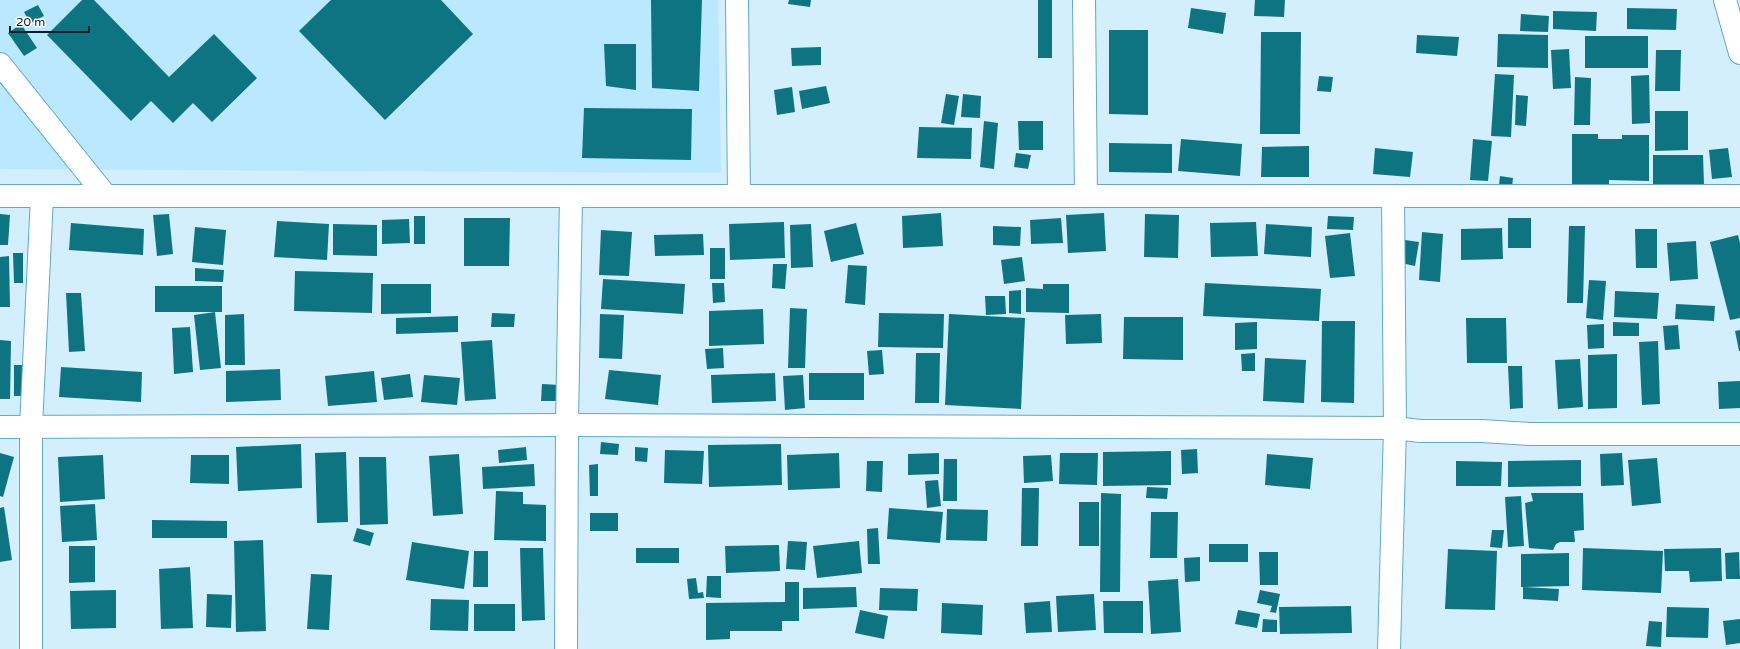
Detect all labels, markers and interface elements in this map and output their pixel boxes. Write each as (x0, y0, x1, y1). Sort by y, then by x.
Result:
scale bar (10, 8, 89, 34)
text: 20 m (16, 15, 45, 29)

